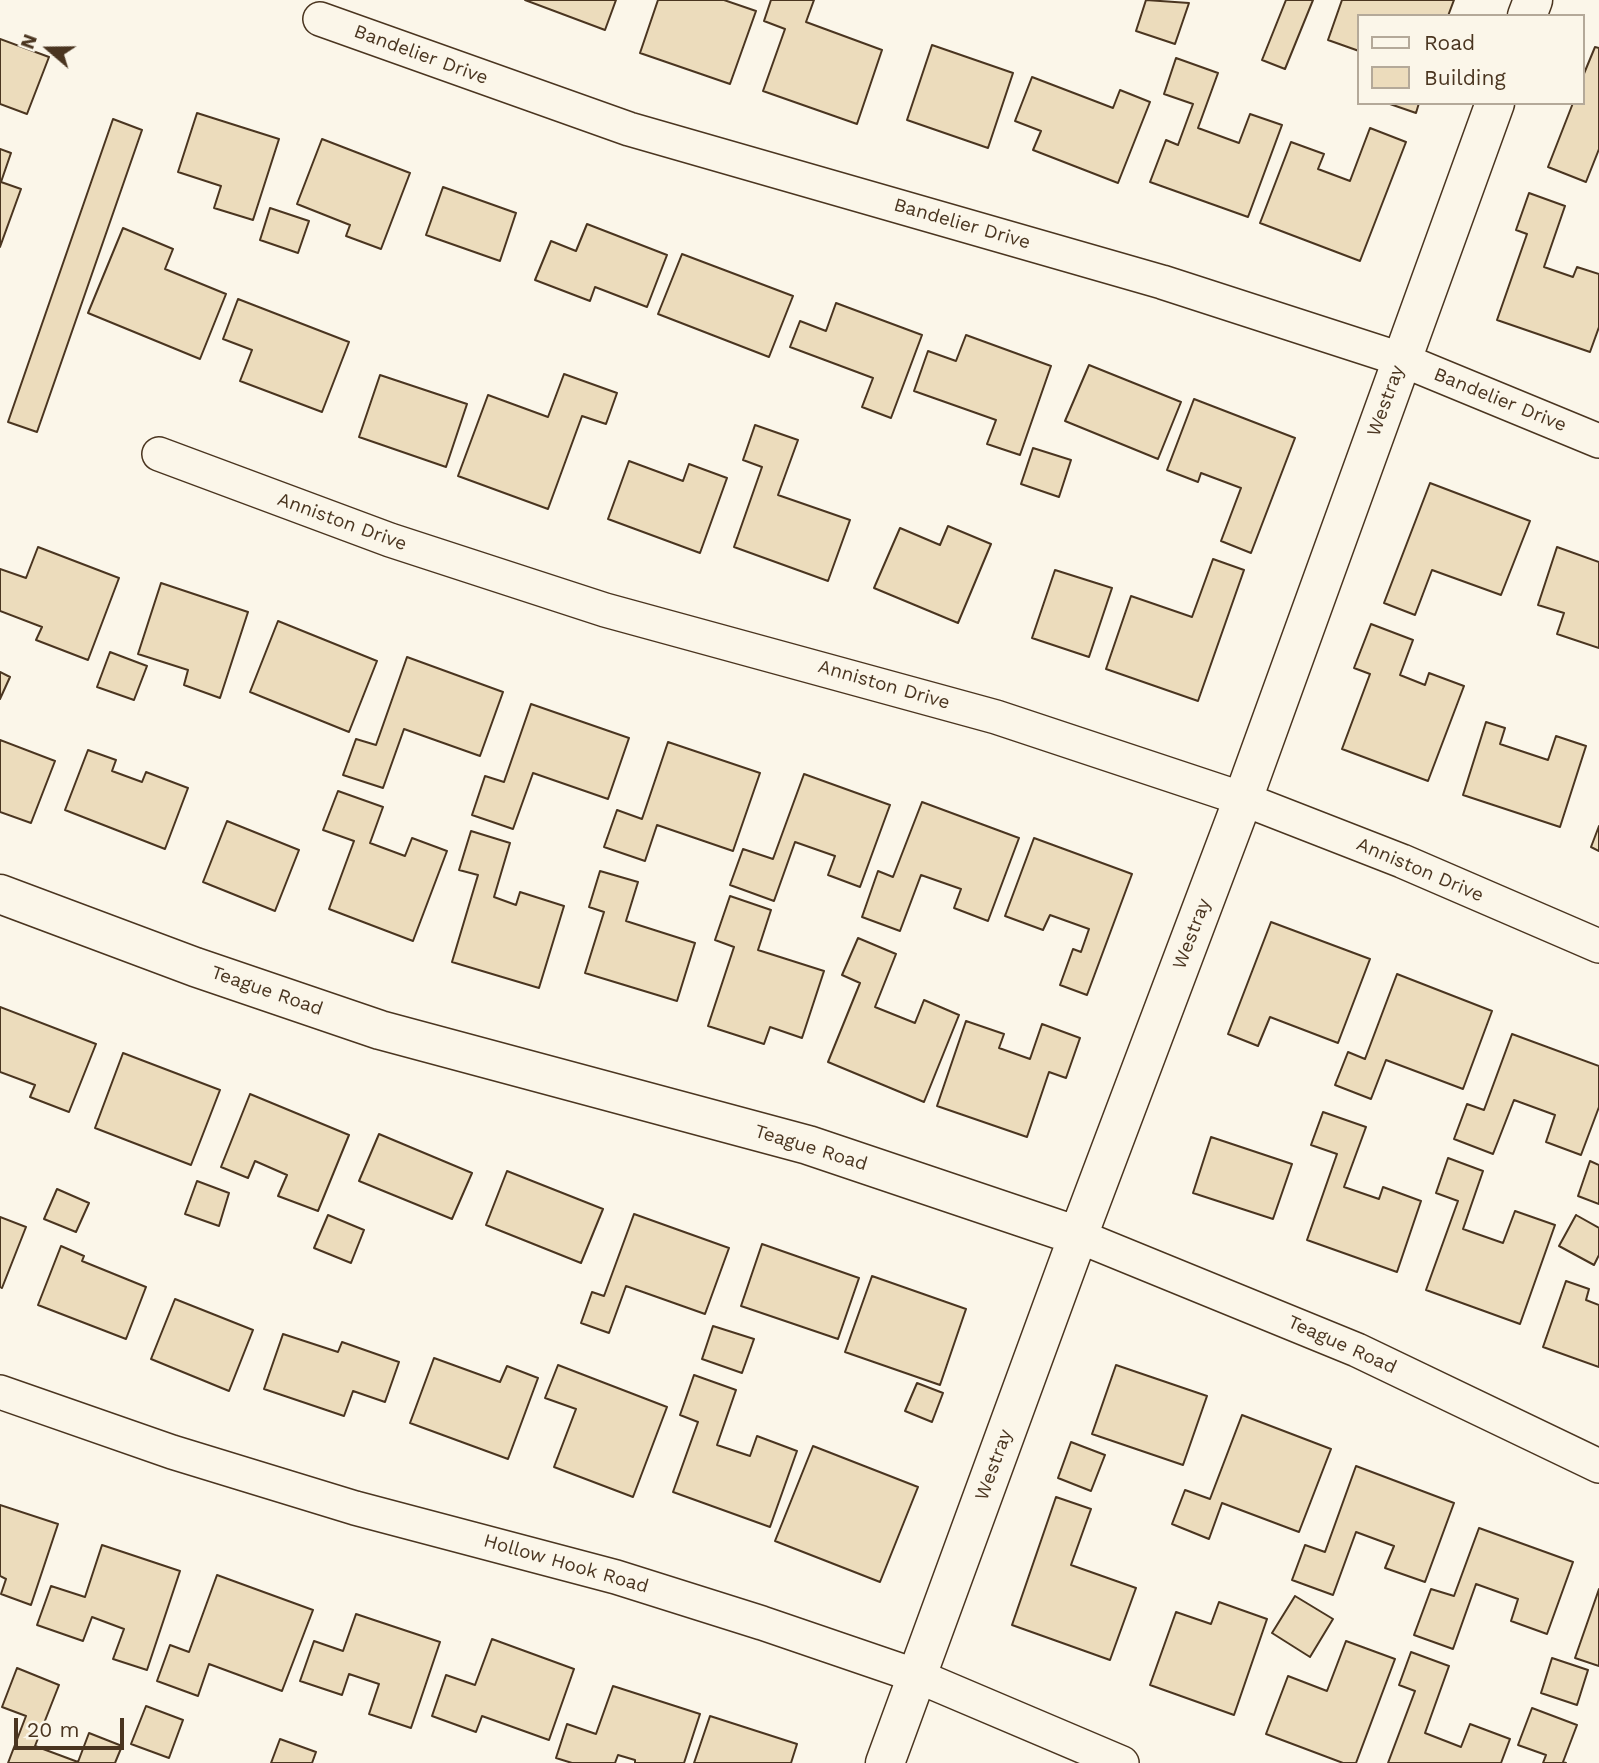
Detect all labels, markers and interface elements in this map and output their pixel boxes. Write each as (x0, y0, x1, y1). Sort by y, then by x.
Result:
north arrow (14, 14, 84, 84)
legend (1358, 14, 1585, 105)
street label: Bandelier Drive (351, 20, 491, 90)
text: Road (1424, 30, 1475, 55)
text: N (16, 31, 42, 52)
text: Building (1424, 65, 1506, 90)
street label: Bandelier Drive (891, 194, 1033, 254)
street label: Westray (1363, 362, 1409, 440)
street label: Bandelier Drive (1430, 363, 1570, 437)
street label: Anniston Drive (274, 488, 410, 556)
street label: Anniston Drive (816, 655, 952, 715)
street label: Anniston Drive (1353, 833, 1487, 907)
street label: Westray (1168, 895, 1216, 973)
street label: Teague Road (208, 961, 326, 1021)
street label: Teague Road (752, 1120, 870, 1176)
street label: Teague Road (1284, 1311, 1400, 1379)
street label: Westray (971, 1426, 1017, 1504)
street label: Hollow Hook Road (481, 1530, 651, 1598)
scale bar (18, 1704, 128, 1748)
text: 20 m (27, 1717, 79, 1742)

